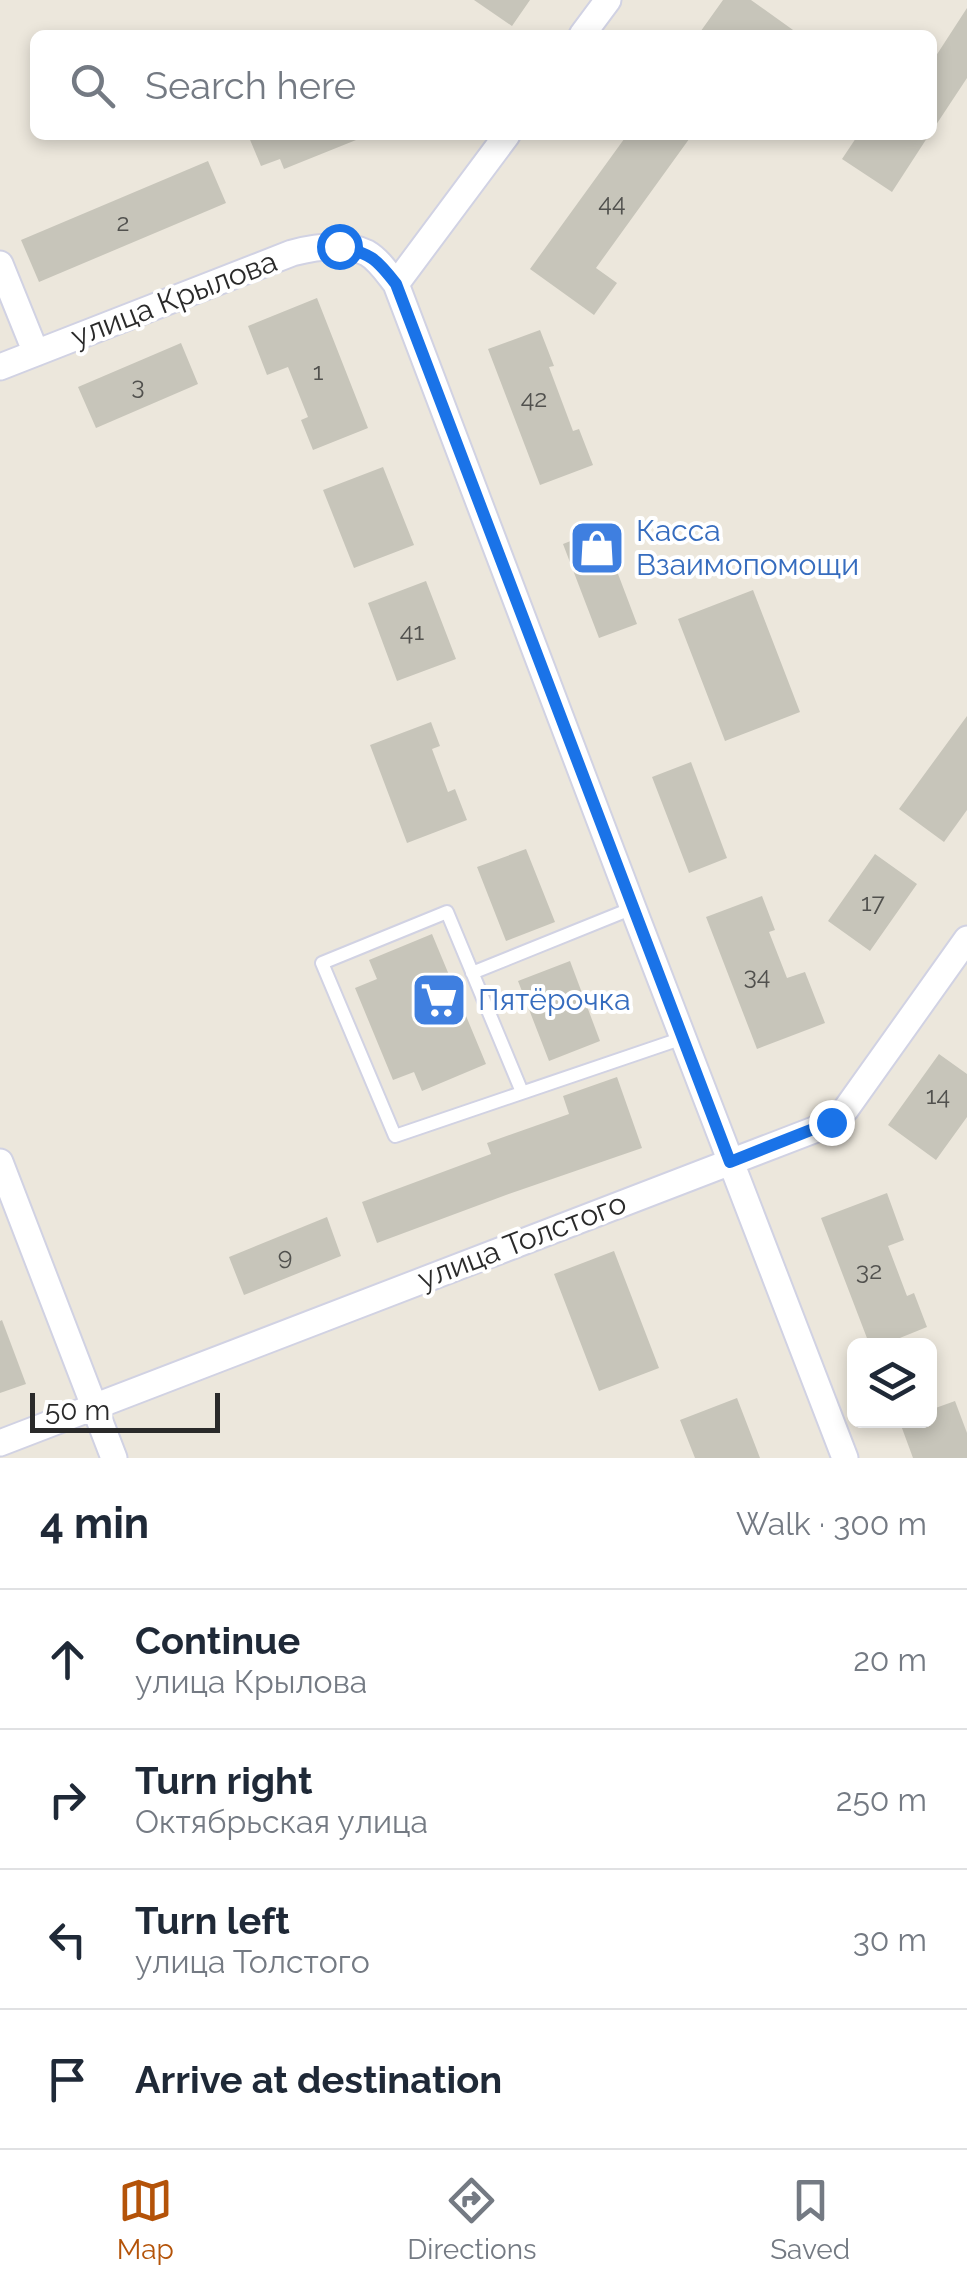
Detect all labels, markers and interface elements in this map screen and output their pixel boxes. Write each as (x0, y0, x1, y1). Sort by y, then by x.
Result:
search box (30, 30, 937, 140)
icon: search (65, 58, 120, 113)
text: Search here (145, 63, 356, 108)
house number: 44 (598, 187, 626, 217)
house number: 2 (116, 207, 130, 237)
route start (317, 224, 363, 270)
street label: улица Крылова (66, 243, 282, 354)
house number: 1 (313, 356, 324, 386)
house number: 3 (131, 370, 145, 400)
house number: 42 (521, 383, 547, 413)
place label: Касса Взаимопомощи (636, 513, 859, 582)
shop icon: Касса Взаимопомощи (567, 518, 627, 578)
house number: 41 (400, 616, 424, 646)
house number: 17 (861, 887, 886, 917)
house number: 34 (743, 960, 771, 990)
supermarket icon: Пятёрочка (409, 970, 469, 1030)
place label: Пятёрочка (478, 982, 631, 1017)
house number: 14 (926, 1080, 950, 1110)
route end (809, 1100, 855, 1146)
street label: улица Толстого (413, 1185, 631, 1296)
house number: 9 (278, 1241, 292, 1271)
house number: 32 (856, 1255, 882, 1285)
map controls (847, 1338, 937, 1428)
button: layers (847, 1338, 937, 1428)
scale bar (30, 1388, 220, 1432)
text: 50 m (45, 1394, 110, 1427)
text: 4 min (40, 1499, 149, 1548)
text: Walk · 300 m (736, 1505, 927, 1542)
text: Continue (135, 1618, 300, 1663)
icon: ahead (40, 1632, 95, 1687)
text: 20 m (853, 1641, 927, 1678)
text: улица Крылова (135, 1663, 367, 1700)
text: Turn right (135, 1758, 312, 1803)
icon: right (40, 1772, 95, 1827)
text: 250 m (836, 1781, 927, 1818)
text: Октябрьская улица (135, 1803, 428, 1840)
text: Turn left (135, 1898, 290, 1943)
icon: left (40, 1912, 95, 1967)
text: 30 m (853, 1921, 927, 1958)
text: улица Толстого (135, 1943, 370, 1980)
icon: arrive (40, 2052, 95, 2107)
text: Arrive at destination (135, 2057, 502, 2102)
tab: Map (117, 2173, 174, 2266)
tab: Directions (407, 2173, 537, 2266)
tab: Saved (770, 2173, 850, 2266)

